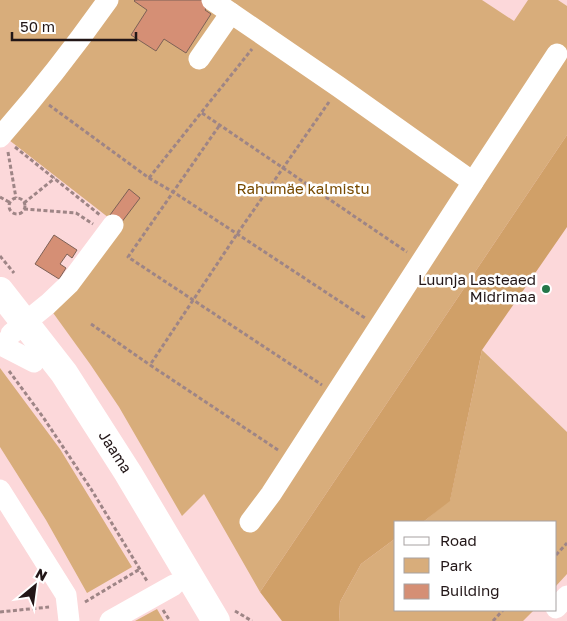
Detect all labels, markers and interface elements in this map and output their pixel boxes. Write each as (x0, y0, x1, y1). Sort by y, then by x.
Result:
scale bar (12, 10, 136, 42)
text: 50 m (20, 17, 55, 35)
park label: Rahumäe kalmistu (237, 179, 369, 197)
place label: Luunja Lasteaed Midrimaa (418, 270, 536, 305)
marker: Luunja Lasteaed Midrimaa (540, 283, 552, 295)
street label: Jaama (95, 427, 136, 476)
legend (394, 521, 557, 611)
text: Road (440, 531, 477, 549)
text: Park (440, 556, 473, 574)
north arrow (10, 561, 60, 611)
text: N (33, 564, 50, 584)
text: Building (440, 581, 500, 599)

